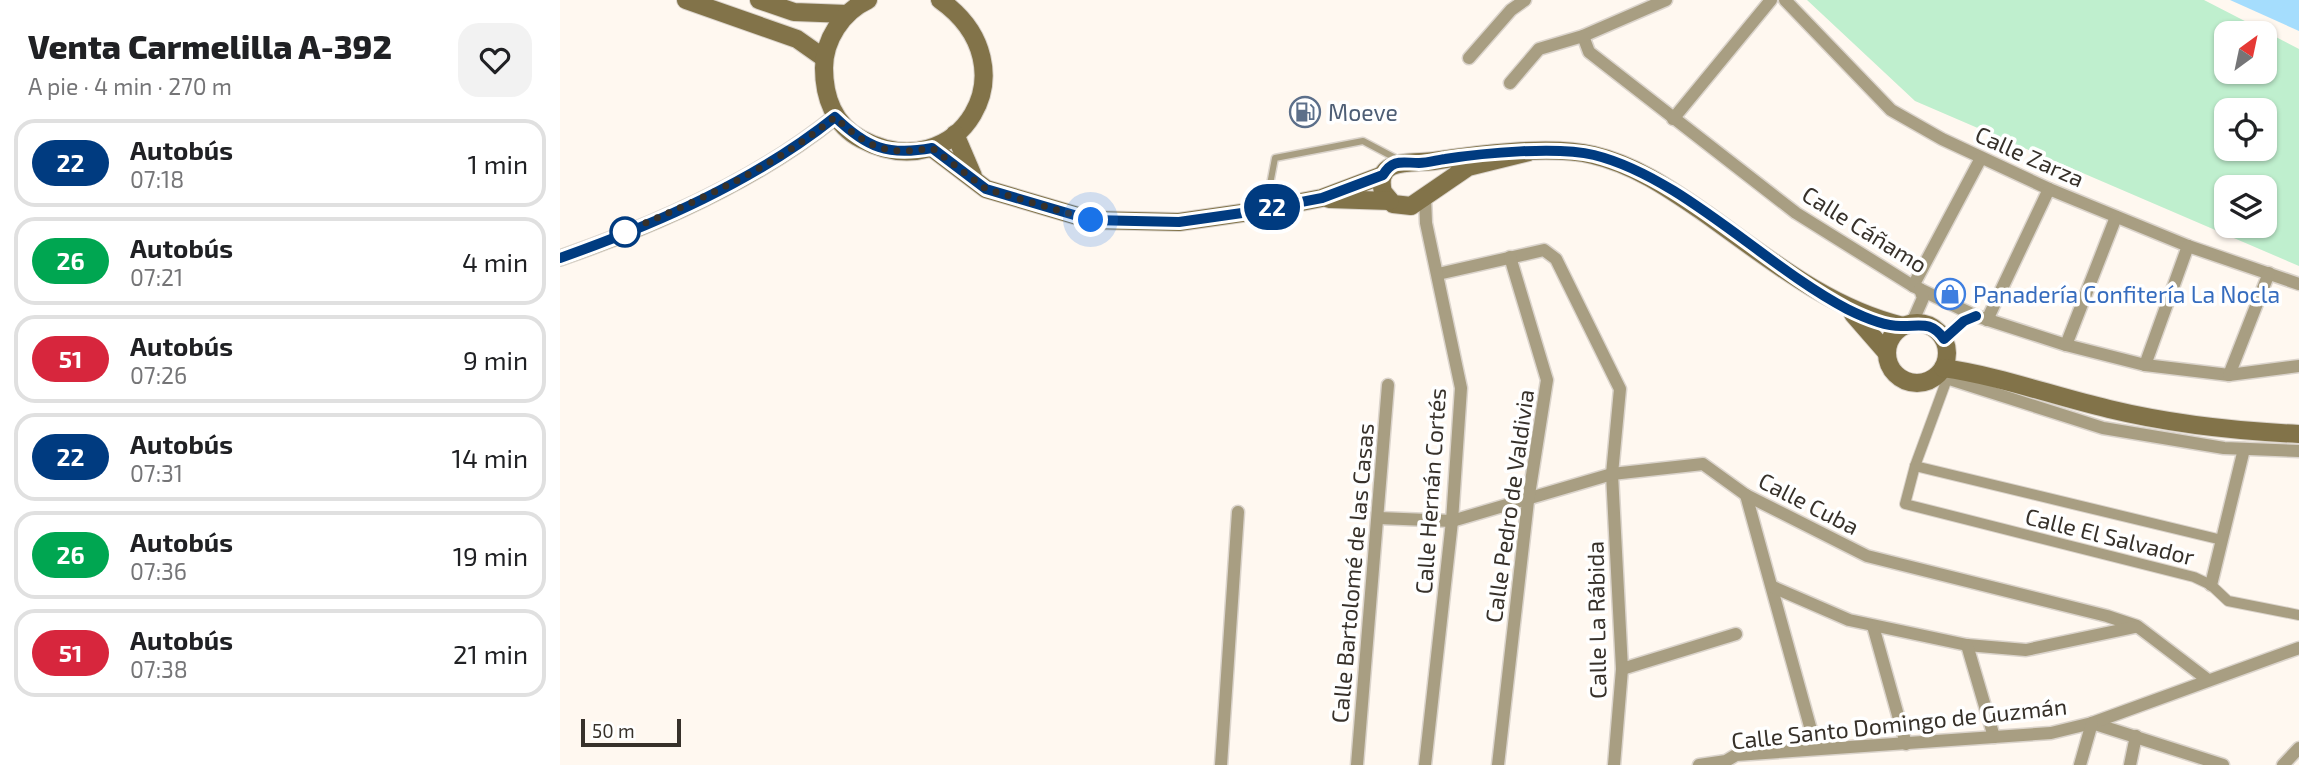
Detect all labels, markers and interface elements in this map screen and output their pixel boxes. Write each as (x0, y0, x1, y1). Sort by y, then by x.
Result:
north arrow (2214, 21, 2277, 84)
map controls (2214, 21, 2277, 238)
button: heart (458, 23, 532, 97)
text: Venta Carmelilla A-392 (28, 26, 392, 66)
text: A pie · 4 min · 270 m (28, 72, 232, 100)
fuel station icon: Moeve (1288, 95, 1322, 129)
place label: Moeve (1328, 98, 1398, 126)
button: locate (2214, 98, 2277, 161)
street label: Calle Zarza (1971, 120, 2089, 192)
text: Autobús (130, 134, 233, 165)
text: 22 (57, 148, 84, 177)
text: 1 min (468, 148, 528, 179)
text: 07:18 (130, 165, 184, 193)
button: layers (2214, 175, 2277, 238)
street label: Calle Cáñamo (1797, 180, 1933, 278)
line badge: 22 (1240, 184, 1304, 230)
text: 22 (1258, 192, 1286, 221)
your location (1073, 202, 1108, 237)
unlabelled marker (610, 217, 640, 247)
text: Autobús (130, 232, 233, 263)
text: 26 (56, 246, 85, 275)
text: 4 min (462, 246, 528, 277)
text: 07:21 (130, 263, 183, 291)
shop icon: Panadería Confitería La Nocla (1933, 277, 1967, 311)
place label: Panadería Confitería La Nocla (1973, 280, 2280, 308)
text: Autobús (130, 330, 233, 361)
text: 51 (59, 344, 82, 373)
text: 9 min (463, 344, 528, 375)
text: 07:26 (130, 361, 187, 389)
street label: Calle Hernán Cortés (1409, 387, 1451, 595)
street label: Calle Pedro de Valdivia (1479, 388, 1539, 624)
street label: Calle Bartolomé de las Casas (1325, 422, 1379, 724)
text: Autobús (130, 428, 233, 459)
text: 22 (57, 442, 84, 471)
text: 14 min (452, 442, 528, 473)
text: 07:31 (130, 459, 183, 487)
street label: Calle Cuba (1754, 466, 1864, 540)
street label: Calle El Salvador (2023, 501, 2197, 571)
text: Autobús (130, 526, 233, 557)
text: 26 (56, 540, 85, 569)
text: 19 min (453, 540, 528, 571)
street label: Calle La Rábida (1581, 541, 1611, 699)
text: 07:36 (130, 557, 187, 585)
text: Autobús (130, 624, 233, 655)
text: 51 (59, 638, 82, 667)
text: 21 min (453, 638, 528, 669)
text: 07:38 (130, 655, 188, 683)
street label: Calle Santo Domingo de Guzmán (1730, 691, 2068, 755)
scale bar (581, 716, 681, 748)
text: 50 m (592, 719, 635, 742)

